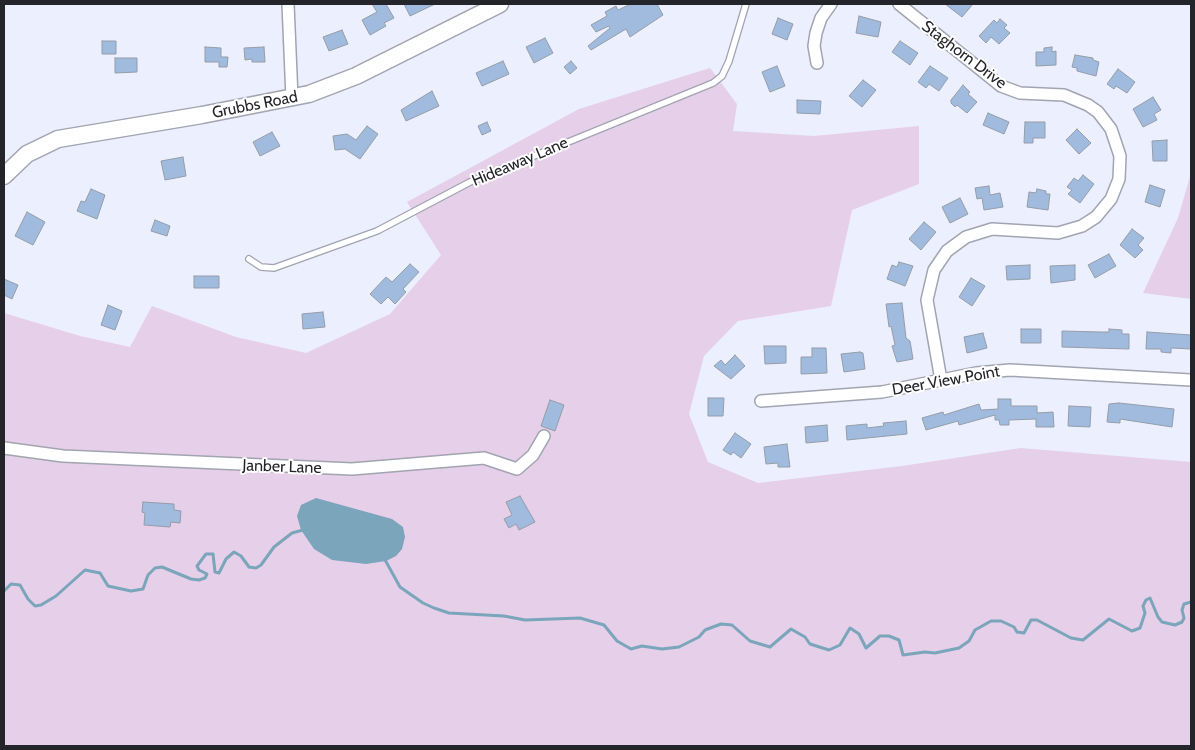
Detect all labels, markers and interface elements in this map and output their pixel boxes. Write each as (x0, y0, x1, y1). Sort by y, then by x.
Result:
street label: Staghorn Drive (918, 17, 1010, 93)
street label: Grubbs Road (211, 87, 299, 123)
street label: Hideaway Lane (469, 133, 571, 191)
street label: Deer View Point (891, 362, 1001, 400)
street label: Janber Lane (242, 456, 322, 478)

